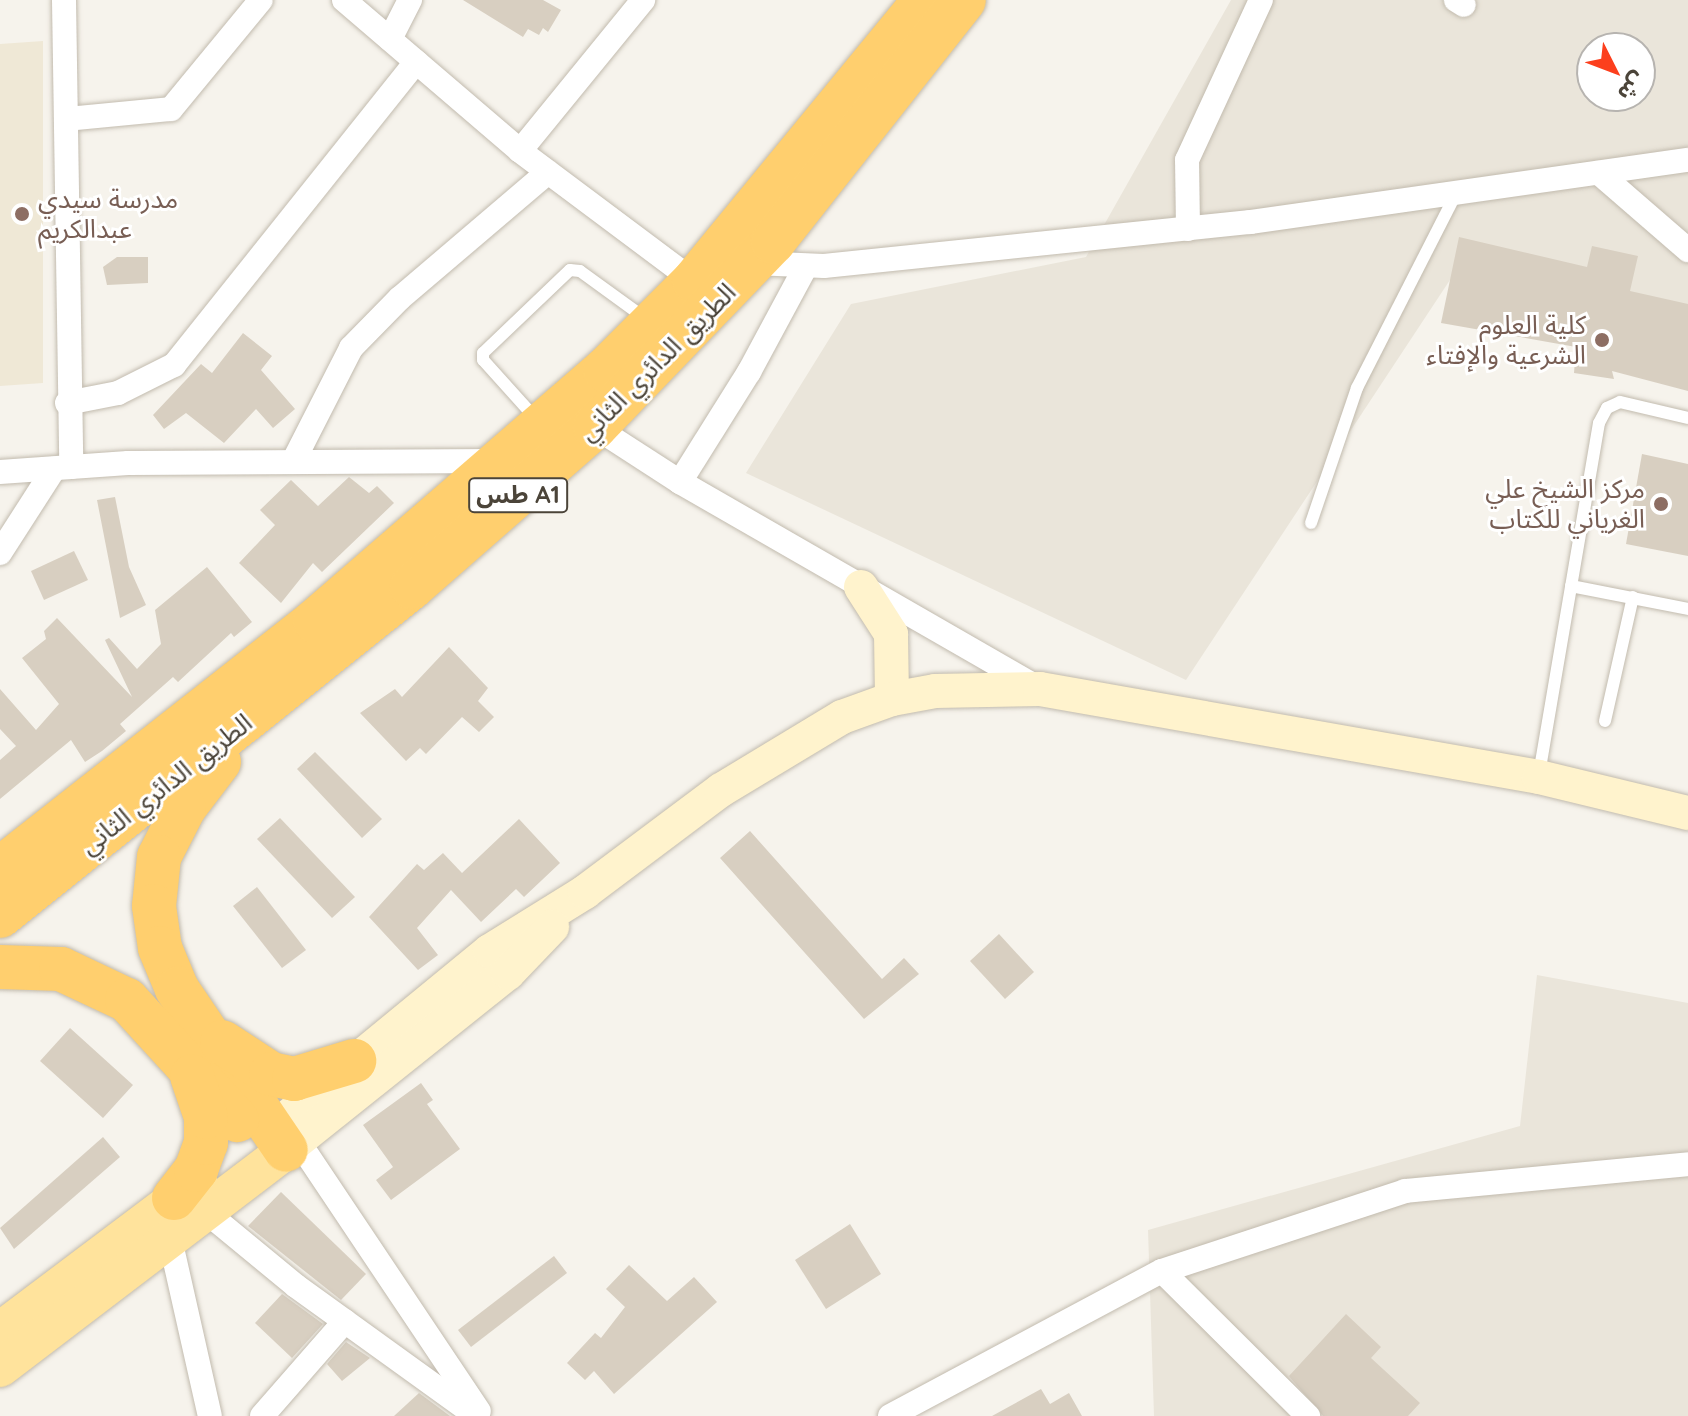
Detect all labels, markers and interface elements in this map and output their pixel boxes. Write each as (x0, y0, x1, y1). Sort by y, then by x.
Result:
north arrow (1576, 32, 1656, 112)
text: ش (1612, 66, 1653, 107)
place label: مدرسة سيدي عبدالكريم (38, 183, 178, 244)
marker: مدرسة سيدي عبدالكريم (13, 205, 31, 223)
street label: الطريق الدائري الثاني (572, 277, 742, 447)
place label: كلية العلوم الشرعية والإفتاء (1426, 309, 1586, 370)
marker: كلية العلوم الشرعية والإفتاء (1593, 331, 1611, 349)
place label: مركز الشيخ علي الغرياني للكتاب (1485, 473, 1645, 534)
road number: طس A1 (468, 475, 568, 515)
marker: مركز الشيخ علي الغرياني للكتاب (1652, 495, 1670, 513)
street label: الطريق الدائري الثاني (74, 707, 258, 861)

